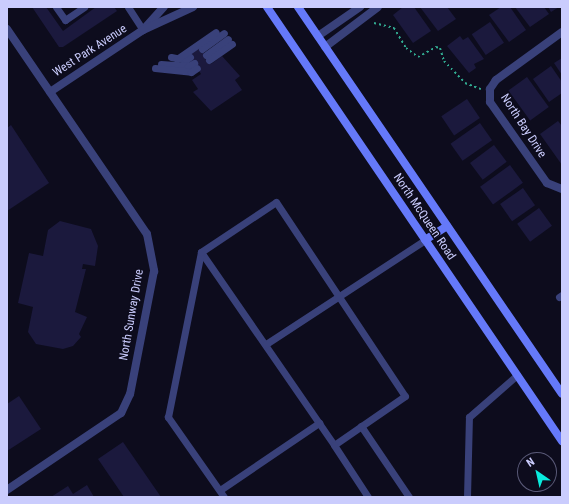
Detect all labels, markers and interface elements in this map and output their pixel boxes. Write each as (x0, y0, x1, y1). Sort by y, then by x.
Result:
street label: West Park Avenue (50, 22, 130, 80)
street label: North Bay Drive (497, 91, 549, 161)
street label: North McQueen Road (390, 171, 458, 263)
street label: North Sunway Drive (117, 268, 147, 362)
north arrow (517, 452, 557, 492)
text: N (524, 455, 537, 470)

